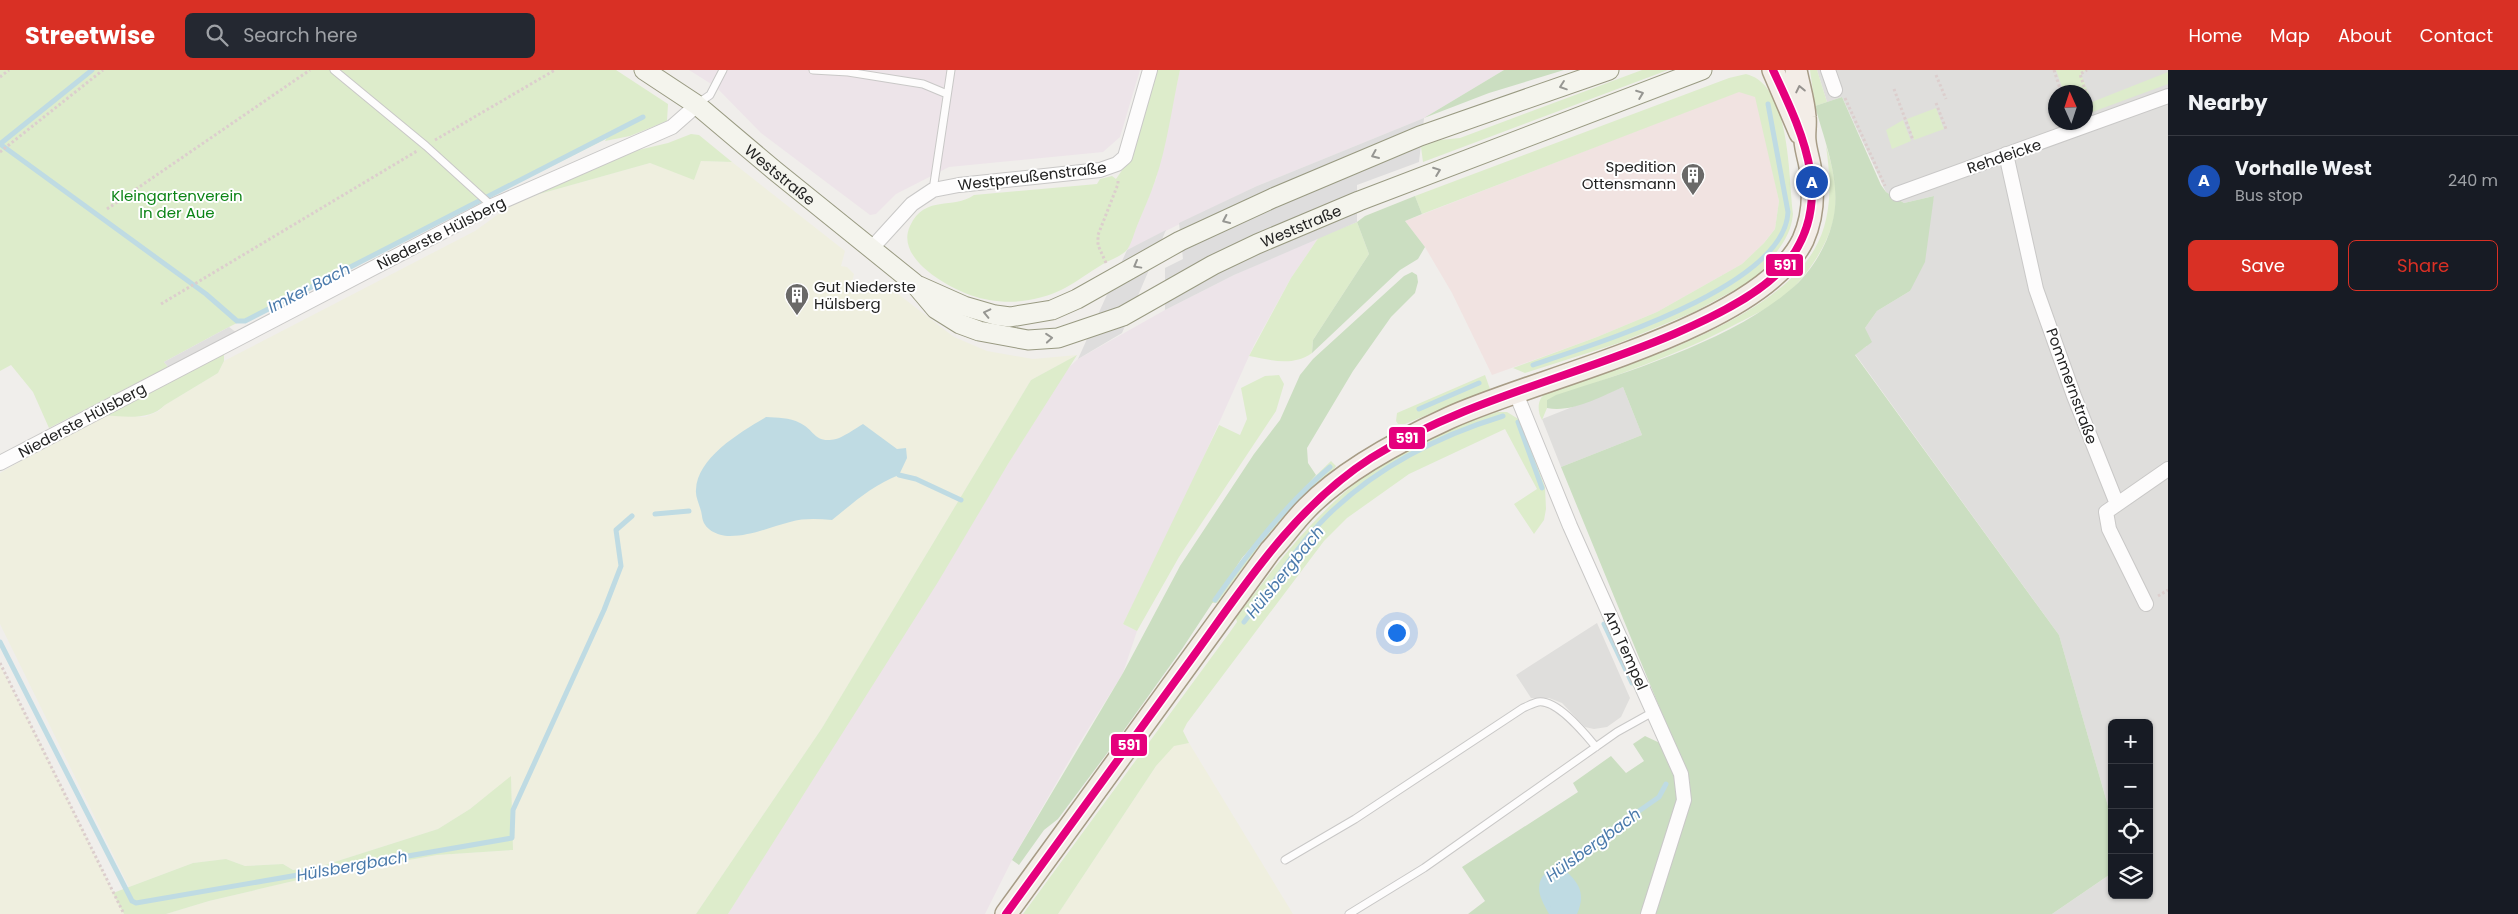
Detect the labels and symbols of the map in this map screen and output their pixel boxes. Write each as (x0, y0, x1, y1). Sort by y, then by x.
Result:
one-way arrow (1560, 80, 1568, 90)
one-way arrow (1795, 84, 1806, 93)
north arrow (2048, 85, 2093, 130)
one-way arrow (1635, 90, 1644, 100)
street label: Rehdeicke (1964, 133, 2044, 179)
street label: Weststraße (740, 139, 820, 210)
one-way arrow (1371, 149, 1380, 159)
street label: Westpreußenstraße (957, 156, 1107, 196)
place label: Spedition Ottensmann (1582, 156, 1676, 194)
building icon: Spedition Ottensmann (1680, 162, 1706, 196)
pin: A (1796, 163, 1828, 201)
one-way arrow (1433, 167, 1441, 177)
park label: Kleingartenverein In der Aue (111, 185, 243, 223)
street label: Niederste Hülsberg (373, 191, 509, 275)
street label: Weststraße (1257, 199, 1344, 252)
one-way arrow (1222, 213, 1231, 224)
line badge: 591 (1765, 253, 1804, 277)
text: 591 (1774, 255, 1796, 275)
water label: Imker Bach (264, 257, 354, 319)
one-way arrow (1134, 259, 1143, 269)
place label: Gut Niederste Hülsberg (814, 276, 916, 314)
building icon: Gut Niederste Hülsberg (784, 282, 810, 316)
one-way arrow (983, 308, 992, 319)
street label: Pommernstraße (2041, 325, 2103, 447)
one-way arrow (1045, 333, 1053, 344)
street label: Niederste Hülsberg (14, 377, 150, 463)
line badge: 591 (1388, 426, 1426, 450)
text: 591 (1396, 428, 1418, 448)
water label: Hülsbergbach (1241, 521, 1329, 623)
street label: Am Tempel (1599, 607, 1653, 693)
your location (1384, 620, 1410, 646)
line badge: 591 (1110, 733, 1148, 757)
text: 591 (1118, 735, 1140, 755)
water label: Hülsbergbach (1541, 803, 1645, 887)
water label: Hülsbergbach (295, 845, 409, 887)

